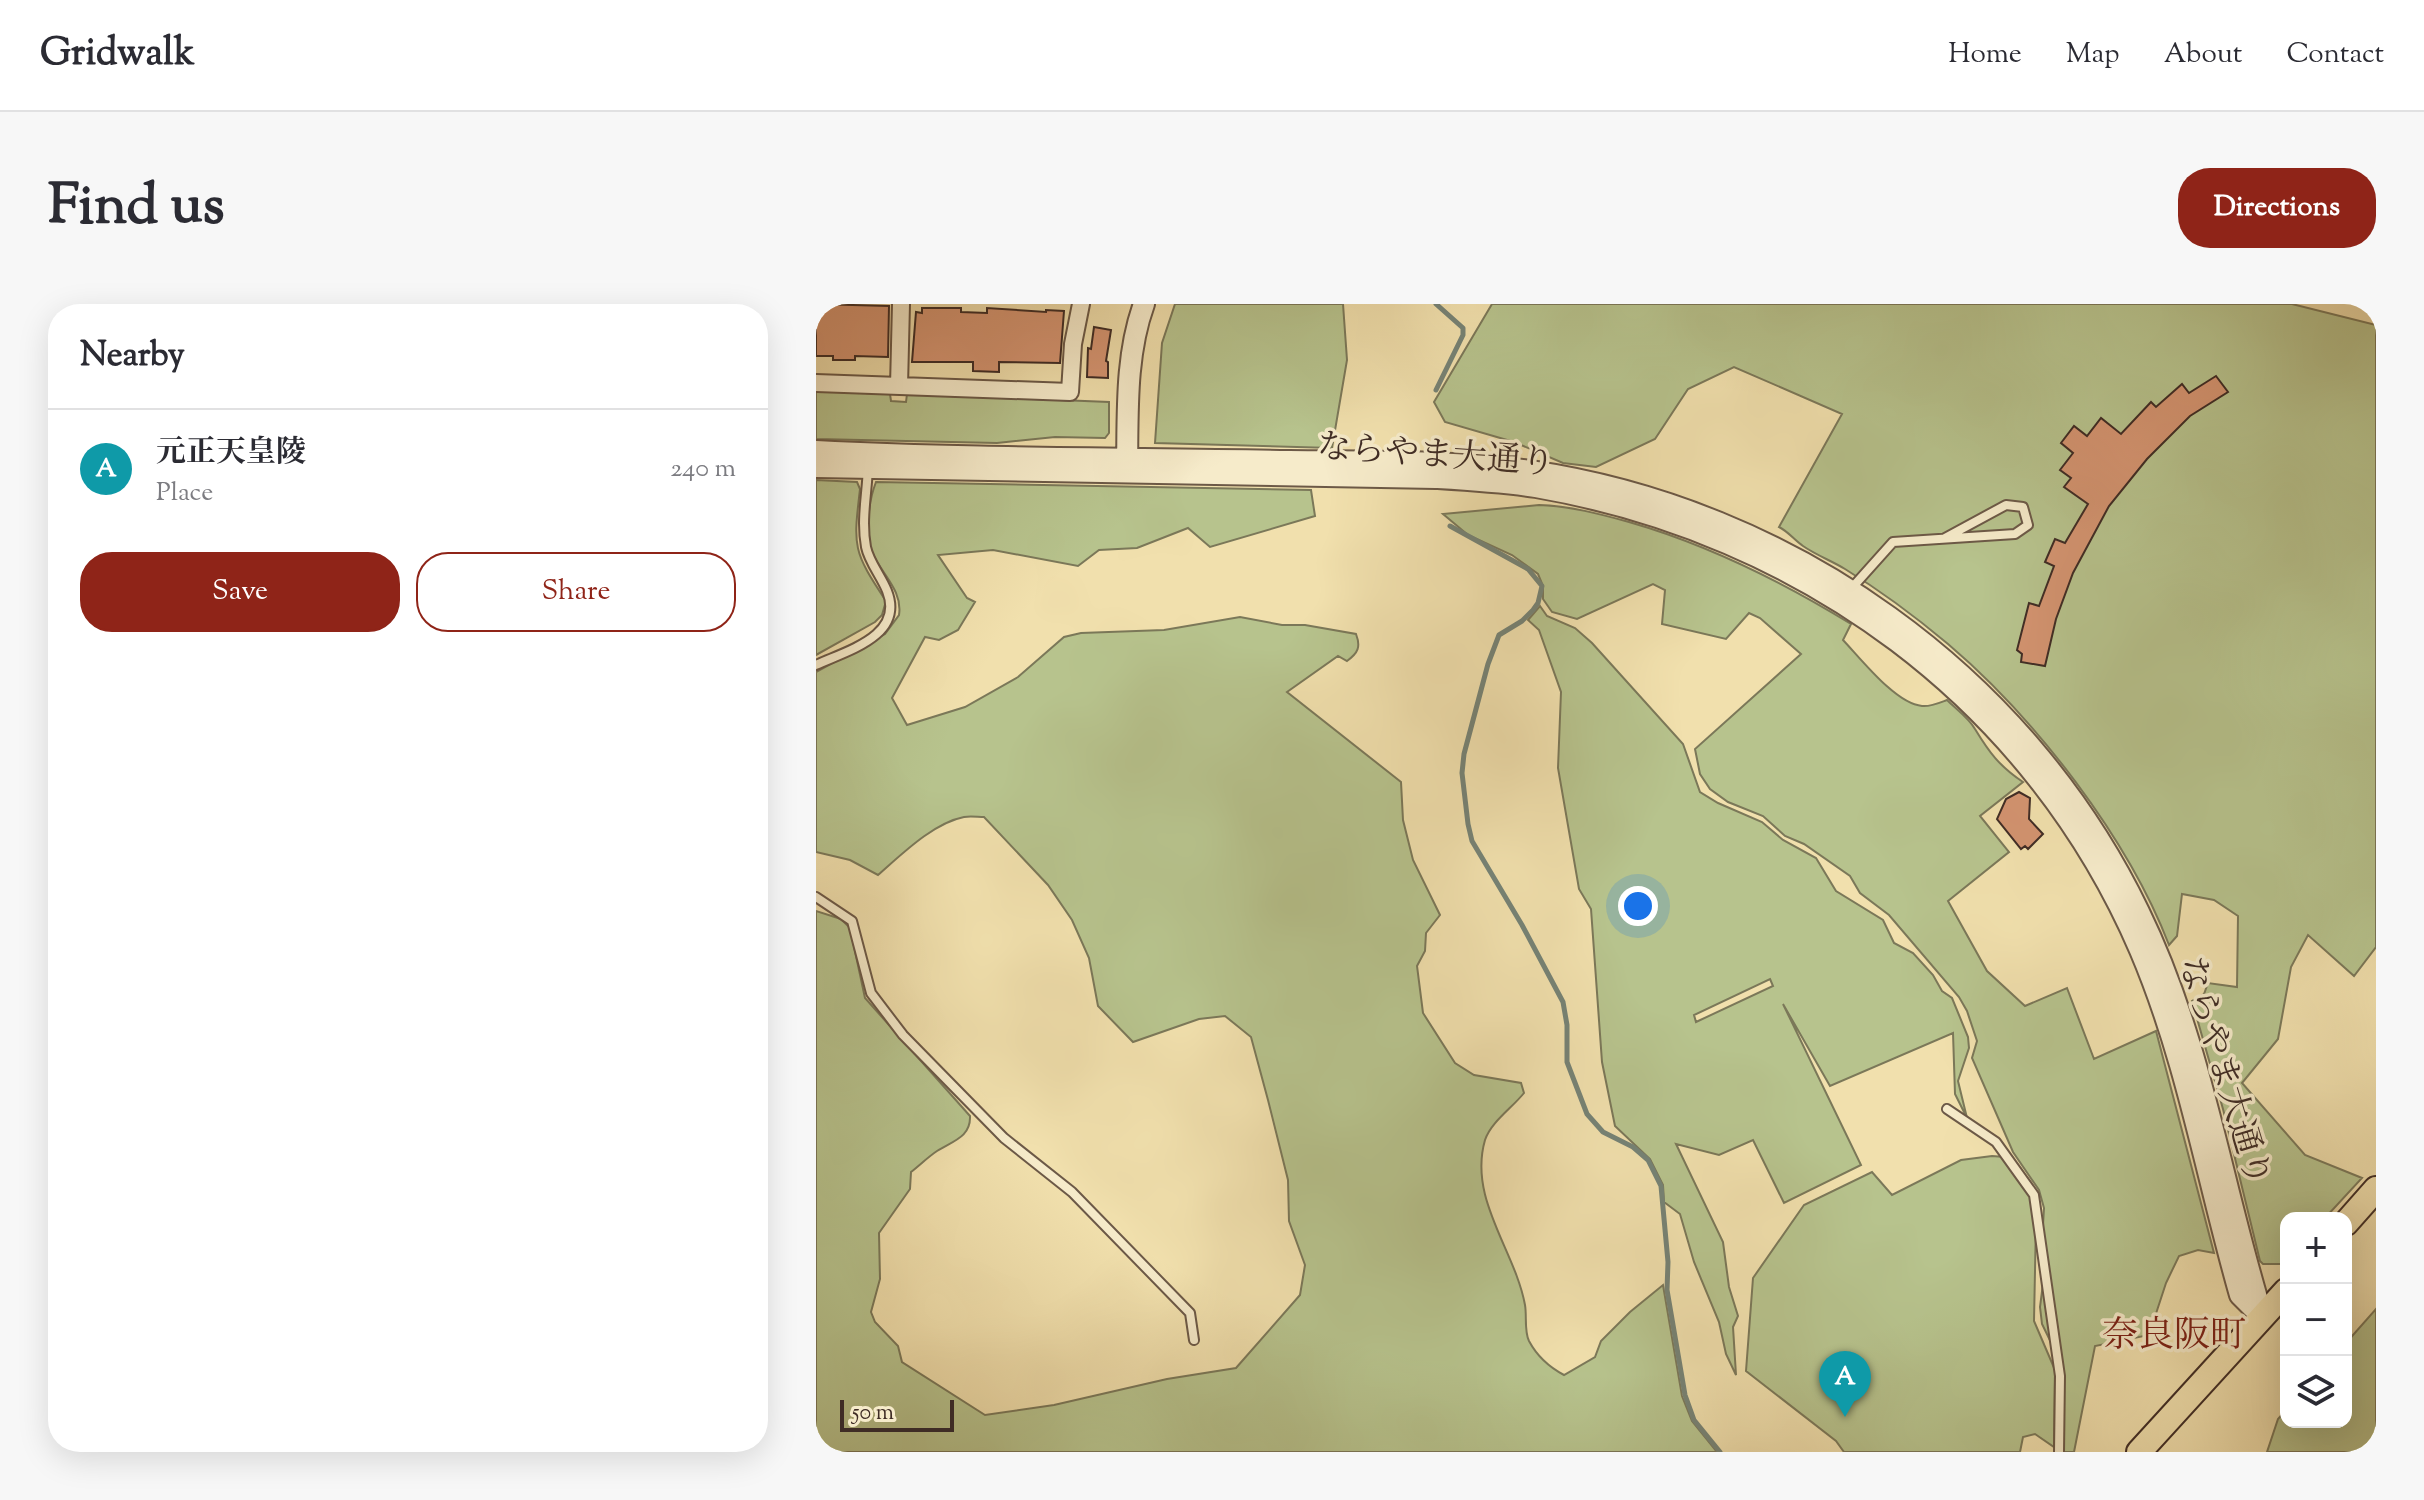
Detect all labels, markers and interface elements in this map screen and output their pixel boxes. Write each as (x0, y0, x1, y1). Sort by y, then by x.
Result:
text: Gridwalk (40, 28, 195, 82)
text: Home (1948, 35, 2022, 75)
text: Map (2066, 35, 2120, 75)
text: About (2164, 35, 2242, 75)
text: Contact (2286, 35, 2384, 75)
text: Find us (48, 168, 224, 249)
button: Directions (2178, 168, 2376, 248)
text: Nearby (80, 332, 185, 381)
street label: ならやま大通り (1315, 424, 1556, 489)
text: 元正天皇陵 (156, 432, 306, 475)
text: A (95, 451, 117, 488)
text: 240 m (670, 451, 736, 488)
text: Place (156, 475, 213, 512)
button: Save (80, 552, 400, 632)
button: Share (416, 552, 736, 632)
your location (1618, 886, 1658, 926)
street label: ならやま大通り (2164, 951, 2281, 1193)
map controls (2280, 1212, 2352, 1428)
button: + (2280, 1212, 2352, 1284)
button: − (2280, 1284, 2352, 1356)
district label: 奈良阪町 (2102, 1311, 2246, 1363)
pin: A (1819, 1351, 1871, 1417)
button: layers (2280, 1356, 2352, 1428)
scale bar (840, 1396, 954, 1432)
text: 50 m (852, 1398, 894, 1430)

